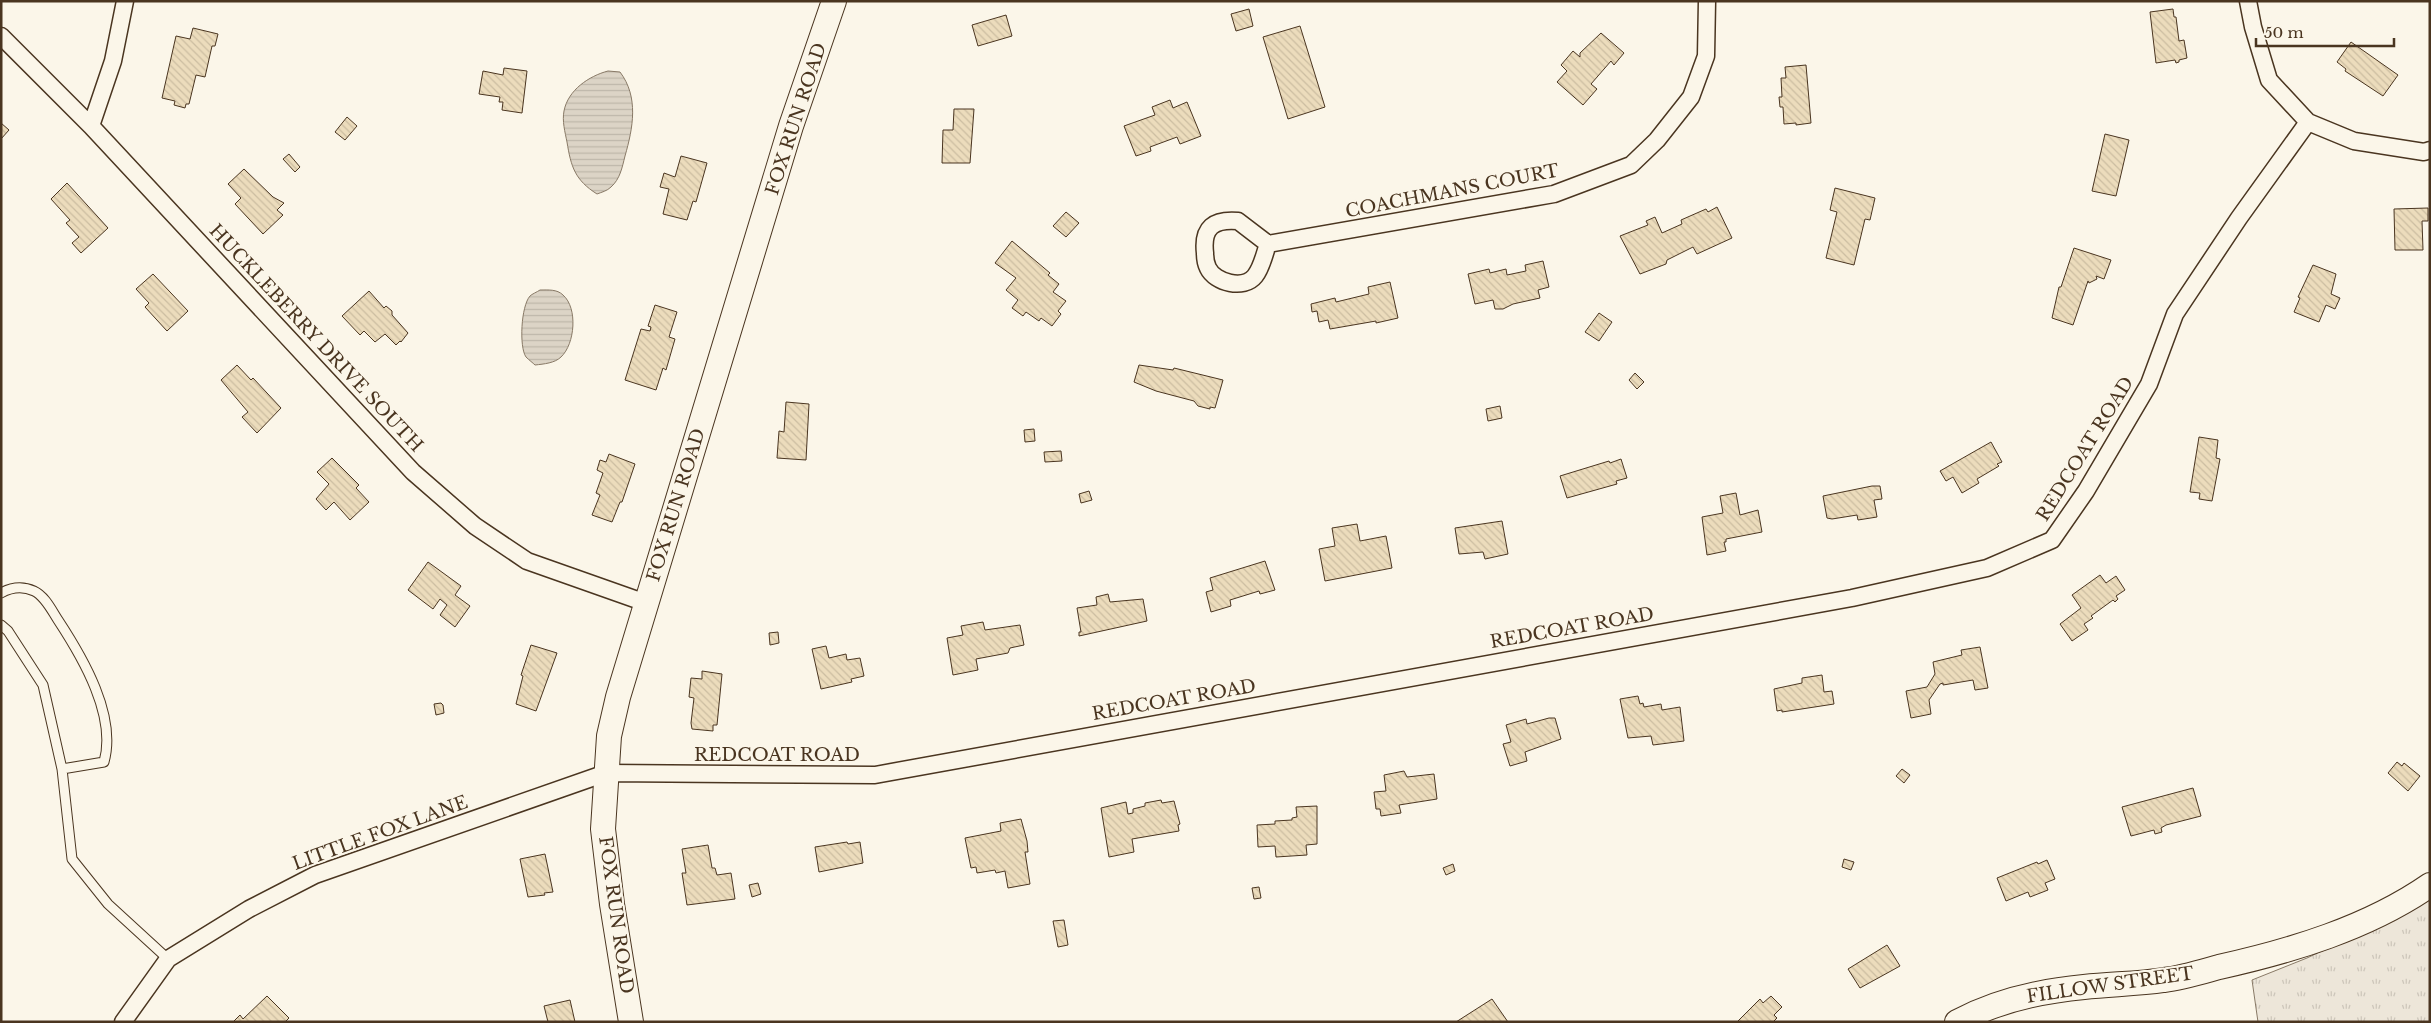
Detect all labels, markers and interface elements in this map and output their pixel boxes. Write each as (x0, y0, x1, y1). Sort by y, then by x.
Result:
scale bar (2256, 15, 2394, 47)
text: 50 m (2264, 23, 2304, 42)
street label: FOX RUN ROAD (761, 40, 831, 198)
street label: COACHMANS COURT (1343, 159, 1561, 222)
street label: HUCKLEBERRY DRIVE SOUTH (204, 220, 428, 456)
street label: REDCOAT ROAD (2032, 373, 2138, 525)
street label: FOX RUN ROAD (642, 426, 710, 584)
street label: REDCOAT ROAD (1488, 603, 1656, 653)
street label: REDCOAT ROAD (1090, 675, 1258, 725)
street label: REDCOAT ROAD (694, 744, 860, 766)
street label: LITTLE FOX LANE (289, 791, 471, 875)
street label: FOX RUN ROAD (594, 835, 638, 995)
street label: FILLOW STREET (2025, 962, 2195, 1008)

